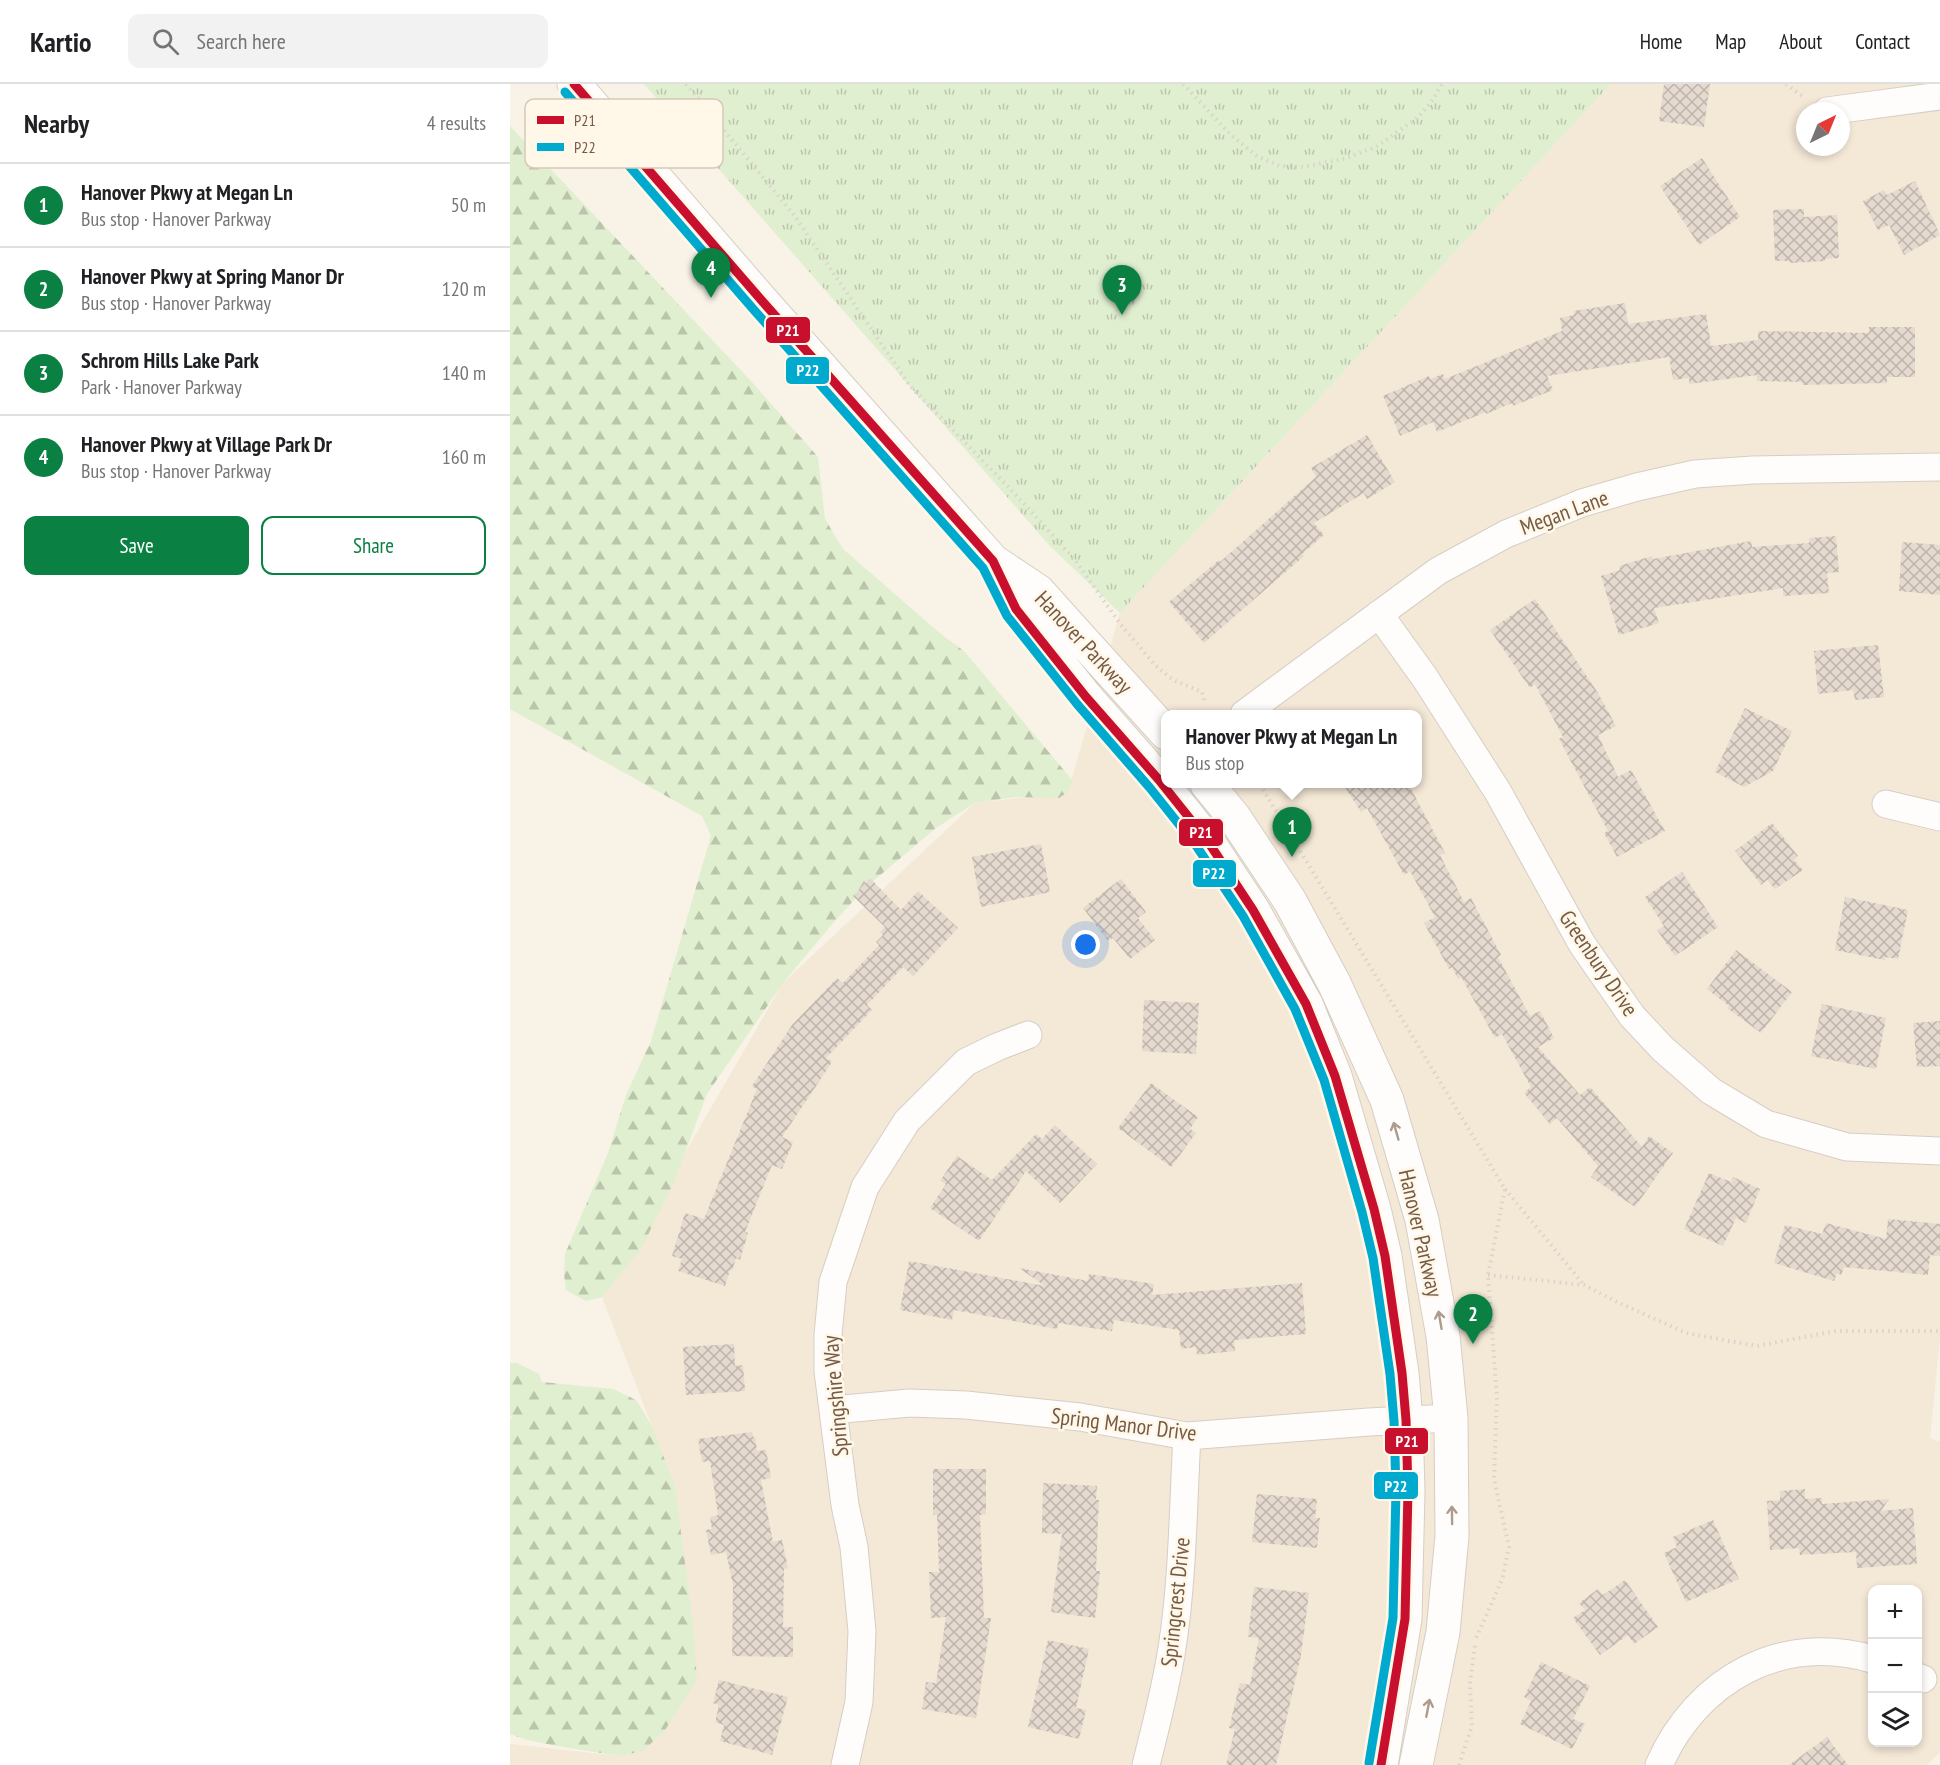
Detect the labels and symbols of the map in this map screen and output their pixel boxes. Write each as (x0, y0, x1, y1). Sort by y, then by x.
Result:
legend (525, 99, 723, 168)
north arrow (1796, 102, 1850, 156)
text: P21 (574, 110, 596, 130)
text: P22 (574, 137, 596, 157)
pin: 4 (692, 248, 730, 298)
pin: 3 (1102, 266, 1142, 315)
line badge: P21 (765, 316, 811, 344)
text: P21 (777, 320, 799, 340)
line badge: P22 (785, 356, 830, 385)
text: P22 (797, 360, 819, 380)
street label: Megan Lane (1516, 483, 1612, 541)
street label: Hanover Parkway (1029, 585, 1139, 700)
pin: 1 (1272, 808, 1312, 857)
line badge: P21 (1178, 818, 1224, 847)
text: P21 (1190, 822, 1212, 842)
line badge: P22 (1192, 859, 1237, 888)
text: P22 (1203, 863, 1225, 883)
street label: Greenbury Drive (1553, 905, 1645, 1021)
your location (1071, 930, 1100, 959)
one-way arrow (1390, 1122, 1401, 1141)
street label: Hanover Parkway (1393, 1166, 1449, 1300)
pin: 2 (1454, 1294, 1492, 1344)
one-way arrow (1434, 1311, 1445, 1331)
street label: Springshire Way (816, 1334, 854, 1458)
street label: Spring Manor Drive (1050, 1401, 1198, 1447)
line badge: P21 (1384, 1427, 1429, 1455)
text: P21 (1396, 1431, 1418, 1451)
line badge: P22 (1373, 1471, 1419, 1500)
text: P22 (1385, 1476, 1407, 1496)
one-way arrow (1446, 1505, 1458, 1525)
street label: Springcrest Drive (1154, 1536, 1196, 1668)
one-way arrow (1423, 1699, 1435, 1718)

